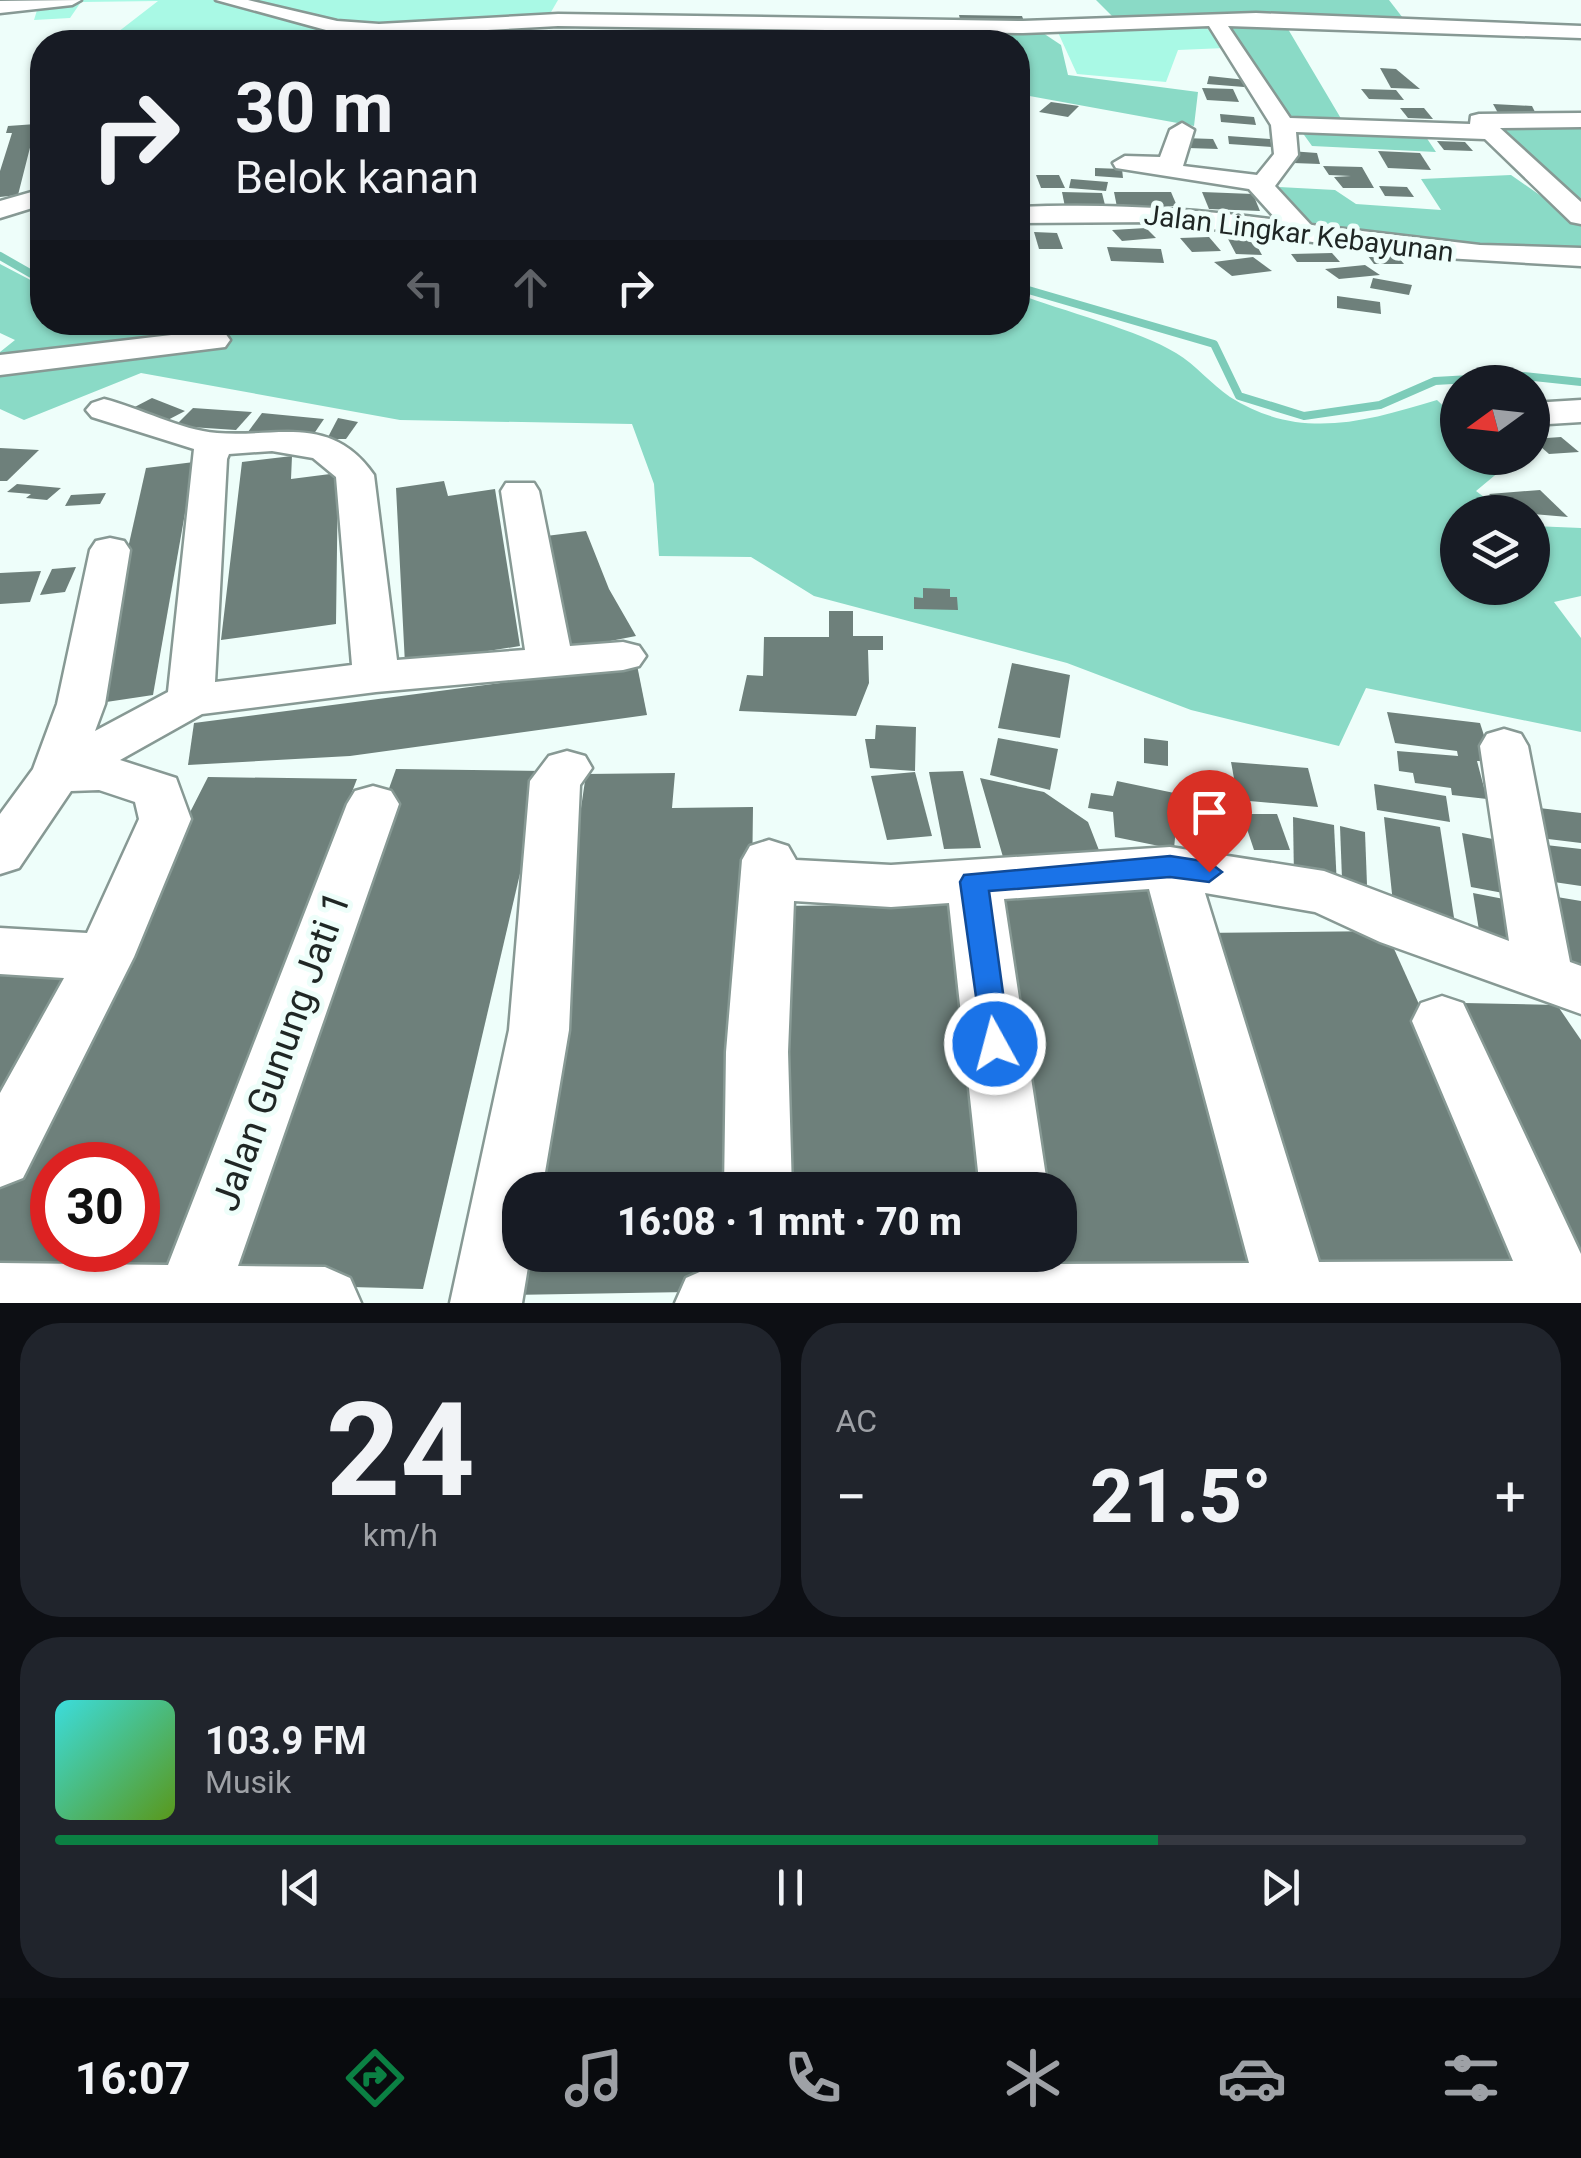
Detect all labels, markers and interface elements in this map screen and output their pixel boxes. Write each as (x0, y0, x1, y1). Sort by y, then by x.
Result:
text: 30 m (235, 67, 393, 149)
icon: right (70, 70, 200, 200)
text: Belok kanan (235, 151, 479, 204)
street label: Jalan Lingkar Kebayunan (1142, 198, 1456, 269)
icon: left (398, 260, 453, 315)
icon: ahead (503, 260, 558, 315)
icon: right (608, 260, 663, 315)
north arrow (1440, 365, 1550, 475)
map controls (1440, 365, 1550, 605)
button: layers (1440, 495, 1550, 605)
pin (1167, 770, 1252, 873)
icon: arrive (1182, 785, 1237, 840)
street label: Jalan Gunung Jati 1 (203, 885, 359, 1217)
position arrow (943, 992, 1047, 1096)
speed limit sign: 30 (30, 1142, 160, 1272)
text: 16:08 · 1 mnt · 70 m (617, 1200, 962, 1244)
text: 24 (326, 1374, 475, 1527)
text: AC (836, 1402, 877, 1440)
text: 21.5° (1090, 1452, 1272, 1540)
text: − (836, 1465, 867, 1529)
text: + (1495, 1465, 1526, 1529)
text: km/h (363, 1516, 438, 1554)
text: 103.9 FM (205, 1719, 367, 1763)
text: Musik (205, 1763, 291, 1801)
icon: previous (273, 1860, 328, 1915)
icon: pause (763, 1860, 818, 1915)
icon: next (1253, 1860, 1308, 1915)
icon: directions (340, 2043, 410, 2113)
icon: music (559, 2043, 629, 2113)
icon: phone (778, 2043, 848, 2113)
icon: climate (998, 2043, 1068, 2113)
icon: car (1217, 2043, 1287, 2113)
icon: filters (1436, 2043, 1506, 2113)
text: 16:07 (75, 2052, 191, 2105)

